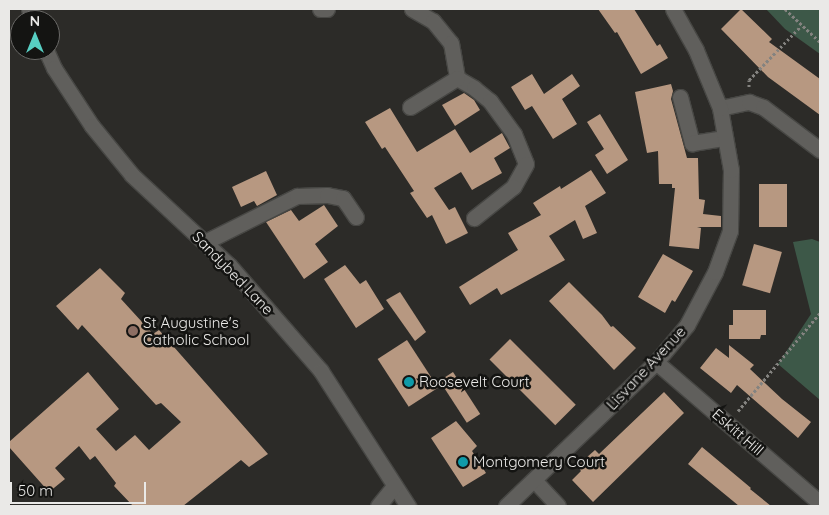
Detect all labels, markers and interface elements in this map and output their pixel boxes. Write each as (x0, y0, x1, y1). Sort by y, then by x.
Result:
north arrow (10, 10, 60, 60)
text: N (30, 12, 40, 30)
street label: Sandybed Lane (189, 228, 277, 318)
place label: St Augustine's Catholic School (143, 313, 249, 348)
street label: Lisvane Avenue (603, 322, 689, 414)
marker: St Augustine's Catholic School (127, 325, 139, 337)
place label: Roosevelt Court (419, 373, 530, 391)
marker: Roosevelt Court (403, 376, 415, 388)
street label: Eskitt Hill (709, 405, 767, 459)
place label: Montgomery Court (473, 453, 605, 471)
marker: Montgomery Court (457, 456, 469, 468)
scale bar (12, 472, 149, 504)
text: 50 m (18, 481, 53, 500)

